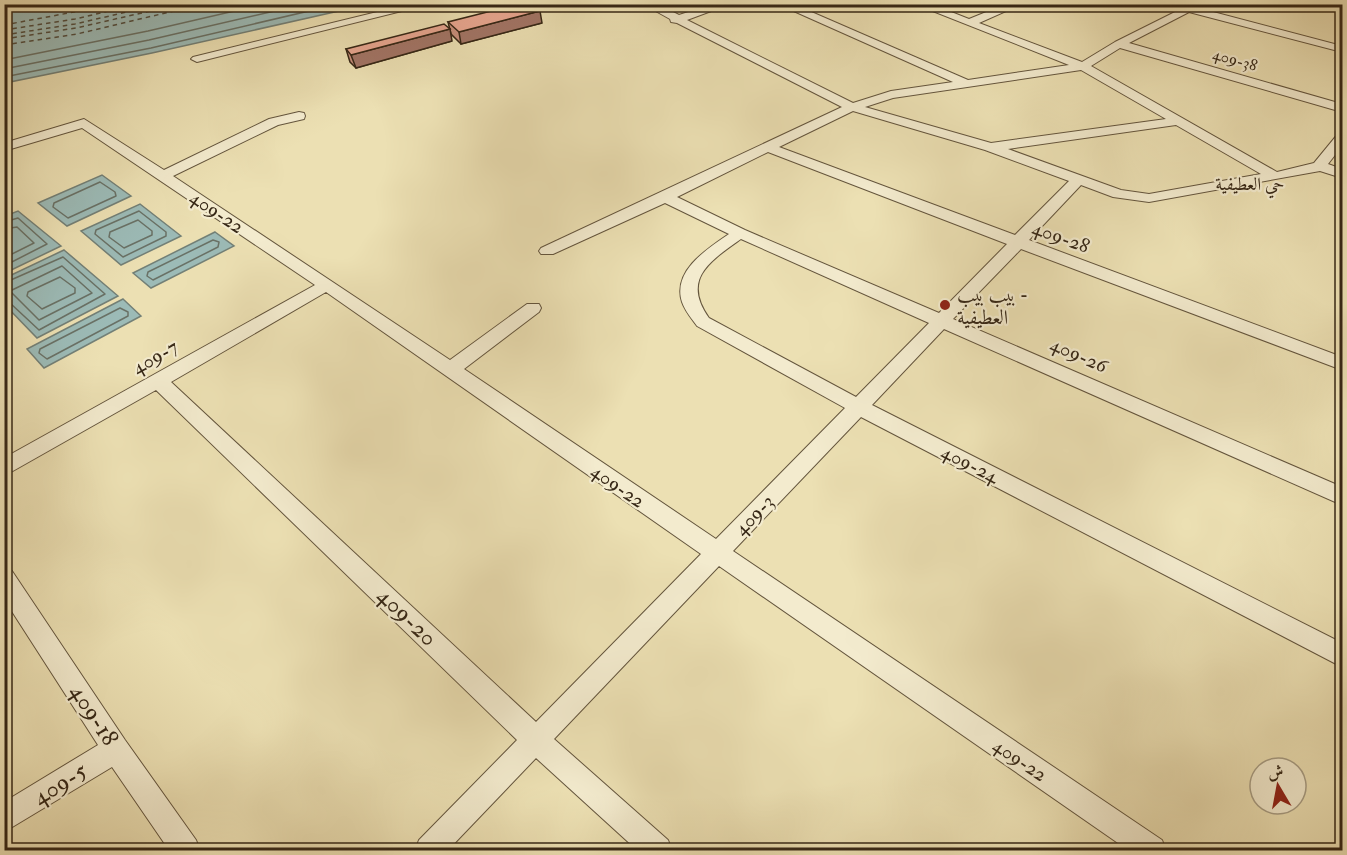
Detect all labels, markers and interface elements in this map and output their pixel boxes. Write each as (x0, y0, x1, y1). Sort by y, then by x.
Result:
street label: 409-38 (1210, 44, 1260, 76)
district label: حي العطيفية (1215, 173, 1285, 199)
street label: 409-22 (185, 185, 249, 239)
street label: 409-28 (1029, 215, 1093, 259)
place label: بيب بيب - العطيفية (957, 282, 1028, 330)
marker: بيب بيب - العطيفية (938, 298, 952, 312)
street label: 409-26 (1047, 331, 1112, 379)
street label: 409-7 (128, 334, 182, 380)
street label: 409-24 (937, 439, 1004, 489)
street label: 409-22 (586, 459, 650, 513)
street label: 409-3 (729, 489, 779, 541)
street label: 409-20 (370, 581, 444, 653)
street label: 409-18 (63, 678, 125, 752)
street label: 409-22 (988, 733, 1052, 787)
street label: 409-5 (27, 755, 93, 813)
north arrow (1248, 756, 1308, 816)
text: ش (1266, 761, 1285, 783)

